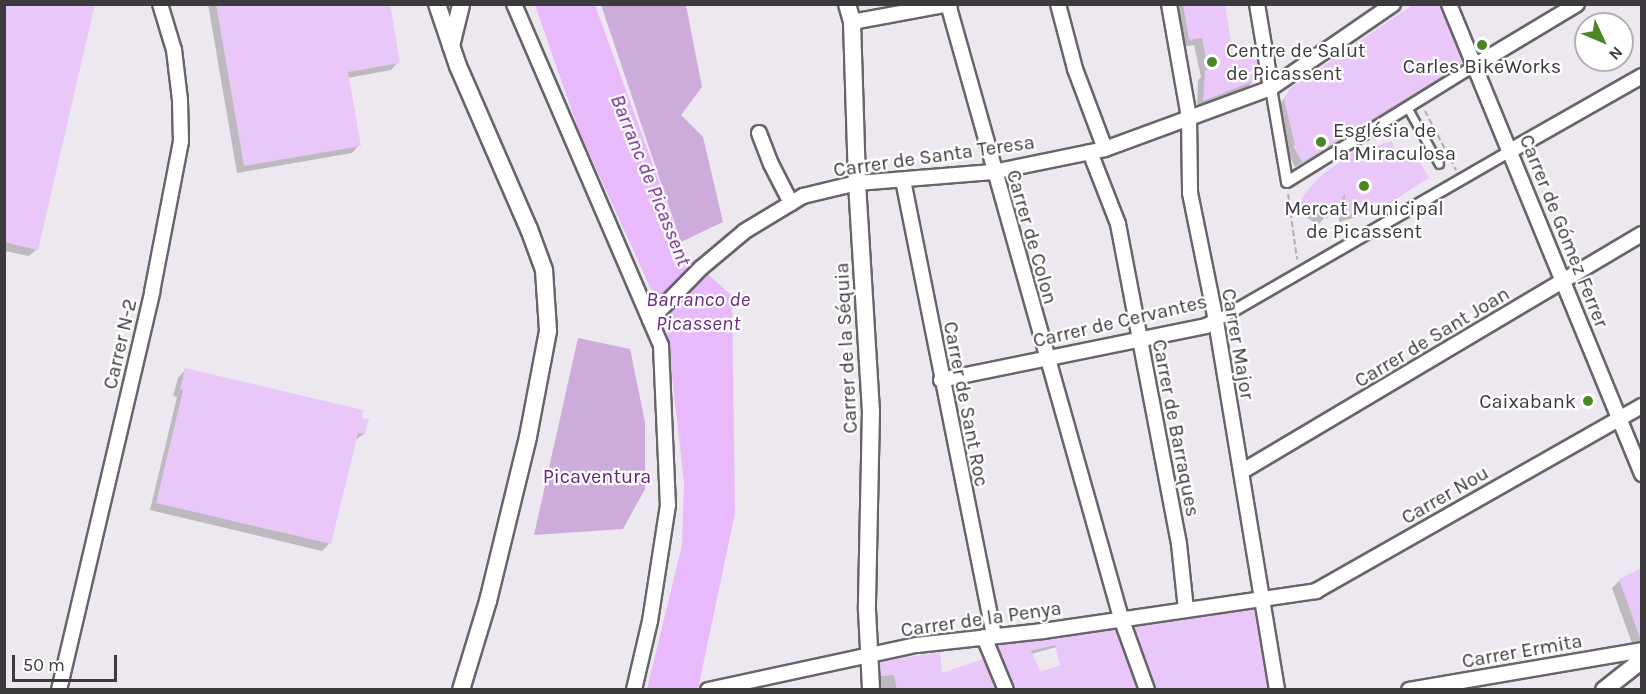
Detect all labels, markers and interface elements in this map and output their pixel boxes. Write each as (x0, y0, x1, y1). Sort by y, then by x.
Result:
north arrow (1574, 12, 1634, 72)
marker: Carles BikeWorks (1475, 38, 1489, 52)
place label: Centre de Salut de Picassent (1226, 39, 1366, 86)
text: N (1605, 43, 1627, 64)
marker: Centre de Salut de Picassent (1203, 53, 1221, 71)
place label: Carles BikeWorks (1403, 54, 1561, 78)
water label: Barranc de Picassent (605, 90, 697, 270)
place label: Església de la Miraculosa (1333, 118, 1456, 165)
street label: Carrer de Santa Teresa (832, 130, 1036, 182)
street label: Carrer de Gómez Ferrer (1514, 131, 1614, 331)
marker: Església de la Miraculosa (1314, 135, 1328, 149)
street label: Carrer de Colon (1001, 167, 1063, 307)
marker: Mercat Municipal de Picassent (1357, 179, 1371, 193)
place label: Mercat Municipal de Picassent (1284, 196, 1444, 243)
street label: Carrer de la Séquia (830, 262, 862, 434)
street label: Carrer de Sant Joan (1350, 281, 1514, 393)
water label: Barranco de Picassent (646, 286, 750, 336)
street label: Carrer Major (1216, 287, 1260, 401)
street label: Carrer de Cervantes (1031, 289, 1209, 353)
street label: Carrer N-2 (98, 296, 142, 392)
street label: Carrer de Sant Roc (938, 319, 994, 489)
street label: Carrer de Barraques (1147, 337, 1205, 519)
place label: Caixabank (1479, 389, 1576, 413)
marker: Caixabank (1581, 394, 1595, 408)
street label: Carrer Nou (1397, 460, 1493, 530)
park label: Picaventura (543, 464, 651, 488)
street label: Carrer de la Penya (899, 596, 1063, 642)
street label: Carrer Ermita (1460, 629, 1584, 673)
scale bar (15, 643, 120, 681)
text: 50 m (23, 654, 65, 676)

